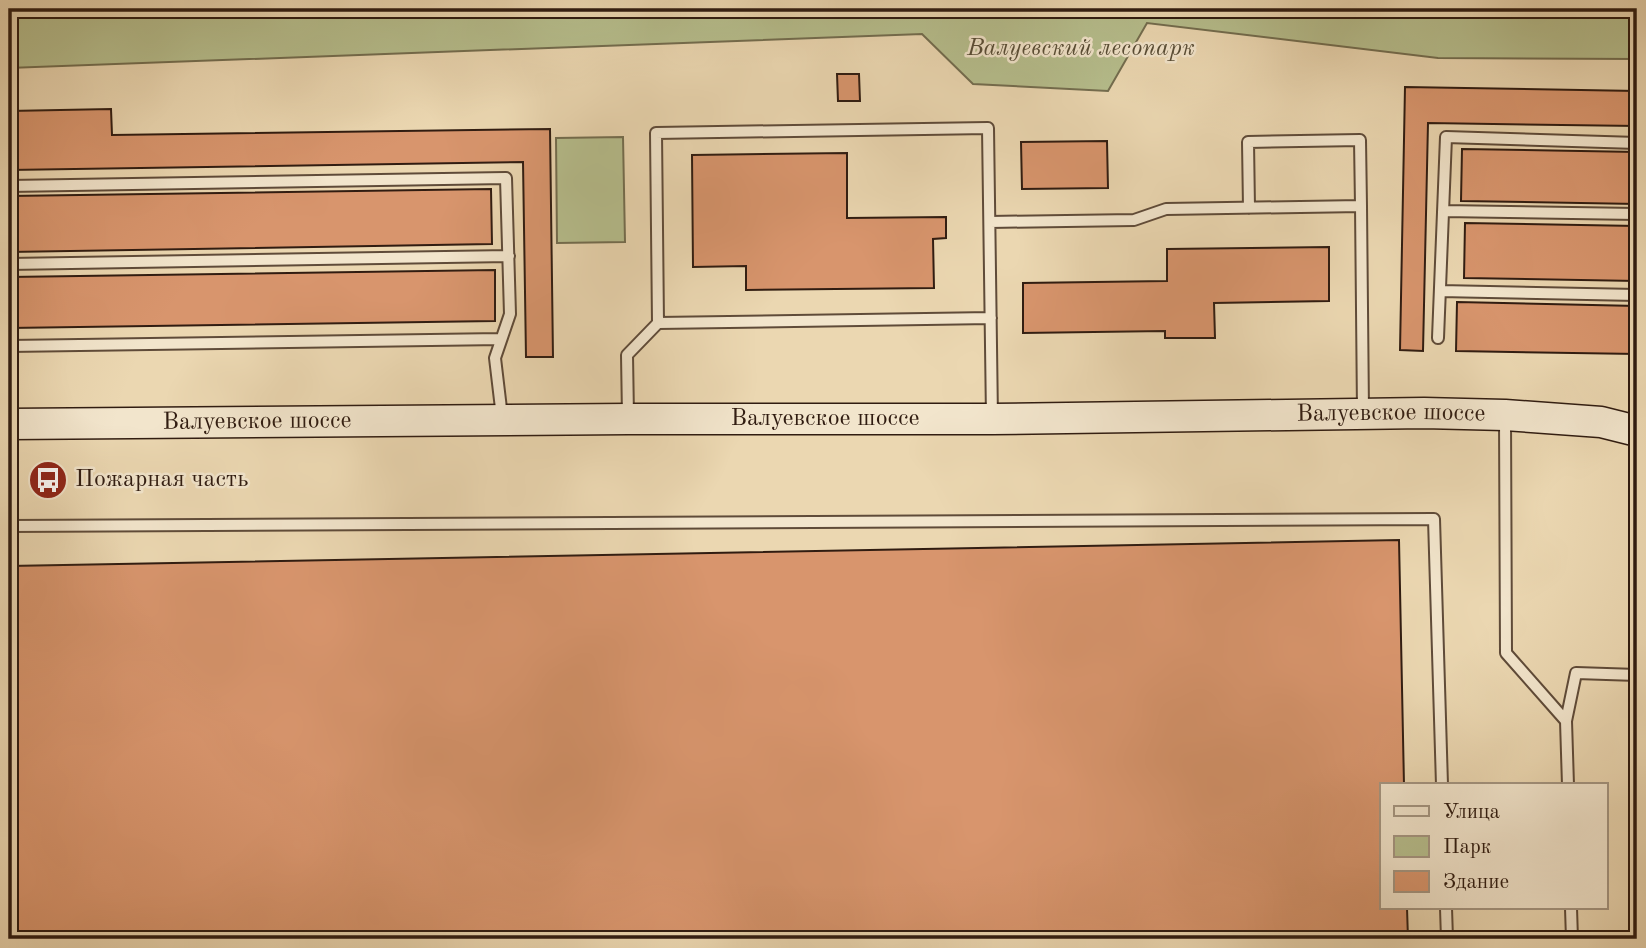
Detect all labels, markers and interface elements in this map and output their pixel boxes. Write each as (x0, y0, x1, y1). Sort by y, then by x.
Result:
park label: Валуевский лесопарк (966, 37, 1195, 61)
street label: Валуевское шоссе (1296, 401, 1486, 427)
street label: Валуевское шоссе (730, 407, 920, 431)
street label: Валуевское шоссе (162, 409, 352, 435)
bus stop icon: Пожарная часть (27, 459, 69, 501)
place label: Пожарная часть (75, 468, 248, 492)
legend (1380, 783, 1608, 909)
text: Улица (1443, 802, 1500, 823)
text: Парк (1443, 837, 1492, 858)
text: Здание (1443, 872, 1509, 893)

